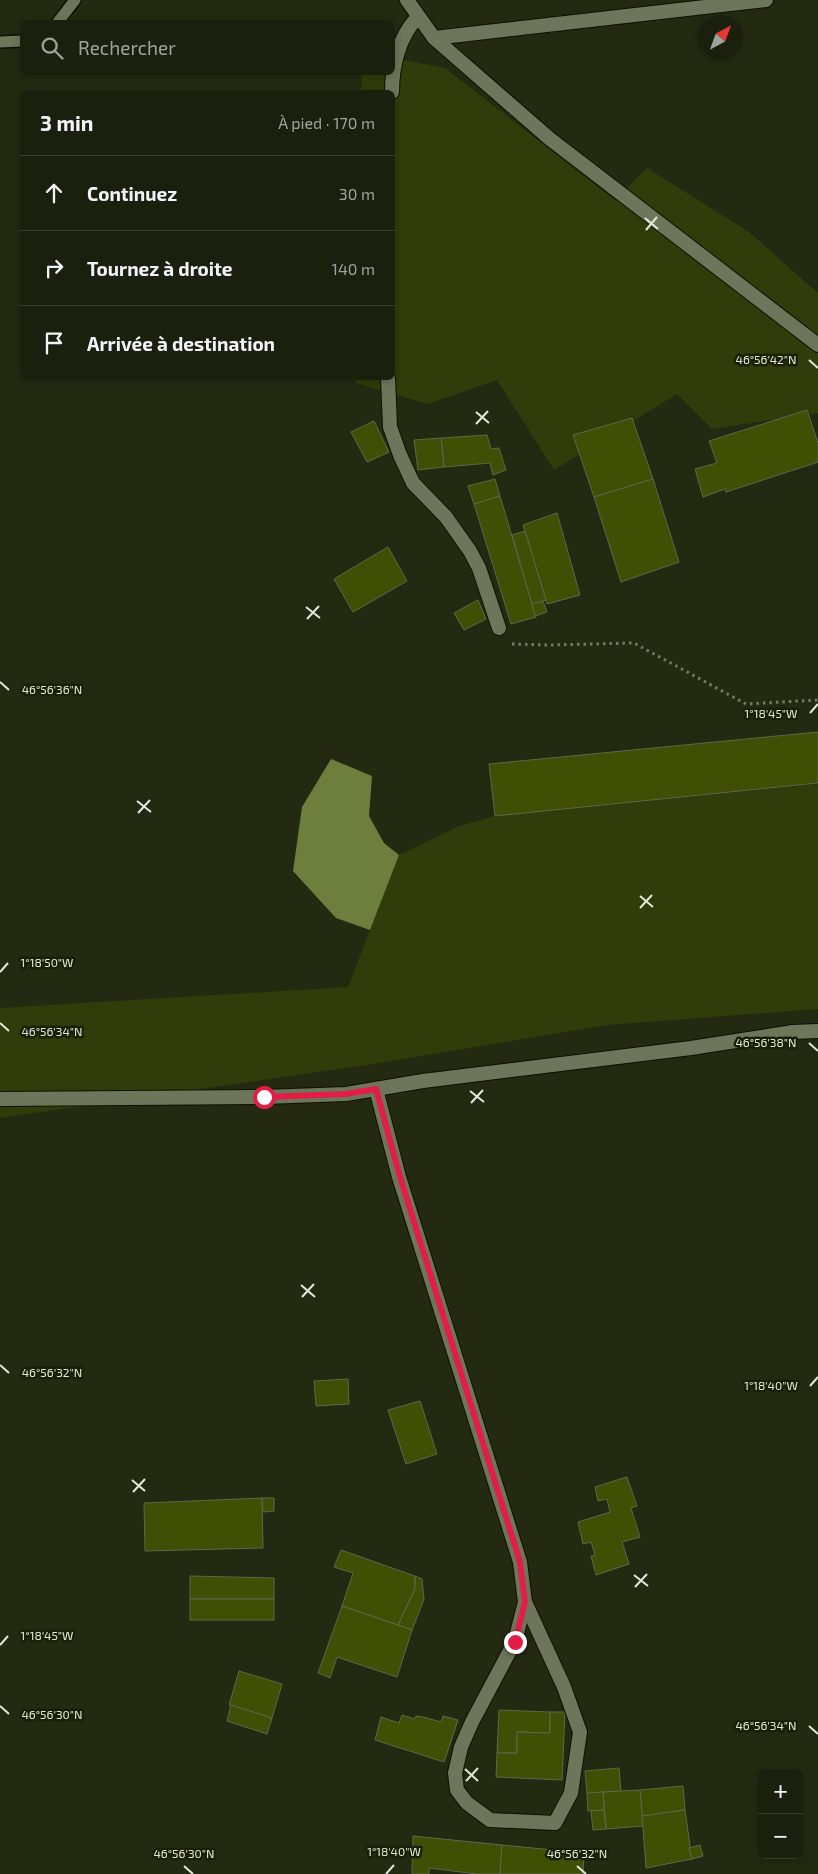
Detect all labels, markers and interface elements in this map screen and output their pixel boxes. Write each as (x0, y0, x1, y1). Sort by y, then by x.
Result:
north arrow (698, 15, 743, 60)
search box (20, 20, 395, 75)
icon: search (38, 34, 66, 62)
text: Rechercher (78, 36, 176, 59)
text: 3 min (40, 110, 93, 135)
text: À pied · 170 m (278, 113, 375, 132)
icon: ahead (40, 179, 68, 207)
text: Continuez (87, 182, 177, 205)
text: 30 m (339, 184, 375, 203)
icon: right (40, 254, 68, 282)
text: Tournez à droite (87, 257, 233, 280)
text: 140 m (332, 259, 375, 278)
icon: arrive (40, 329, 68, 357)
text: Arrivée à destination (87, 332, 275, 355)
text: 46°56'42"N (736, 352, 797, 366)
text: 46°56'36"N (22, 682, 82, 696)
text: 1°18'45"W (745, 706, 797, 720)
text: 1°18'50"W (21, 955, 73, 969)
text: 46°56'34"N (21, 1024, 83, 1038)
text: 46°56'38"N (735, 1035, 797, 1049)
route start (253, 1086, 276, 1109)
text: 46°56'32"N (22, 1365, 82, 1379)
text: 1°18'40"W (744, 1378, 798, 1392)
text: 1°18'45"W (21, 1628, 73, 1642)
route end (504, 1631, 527, 1654)
text: 46°56'30"N (21, 1707, 83, 1721)
text: 46°56'34"N (735, 1718, 797, 1732)
map controls (758, 1769, 803, 1859)
button: + (758, 1769, 803, 1814)
button: − (758, 1814, 803, 1859)
text: 1°18'40"W (367, 1844, 421, 1858)
text: 46°56'30"N (153, 1846, 215, 1860)
text: 46°56'32"N (547, 1846, 607, 1860)

